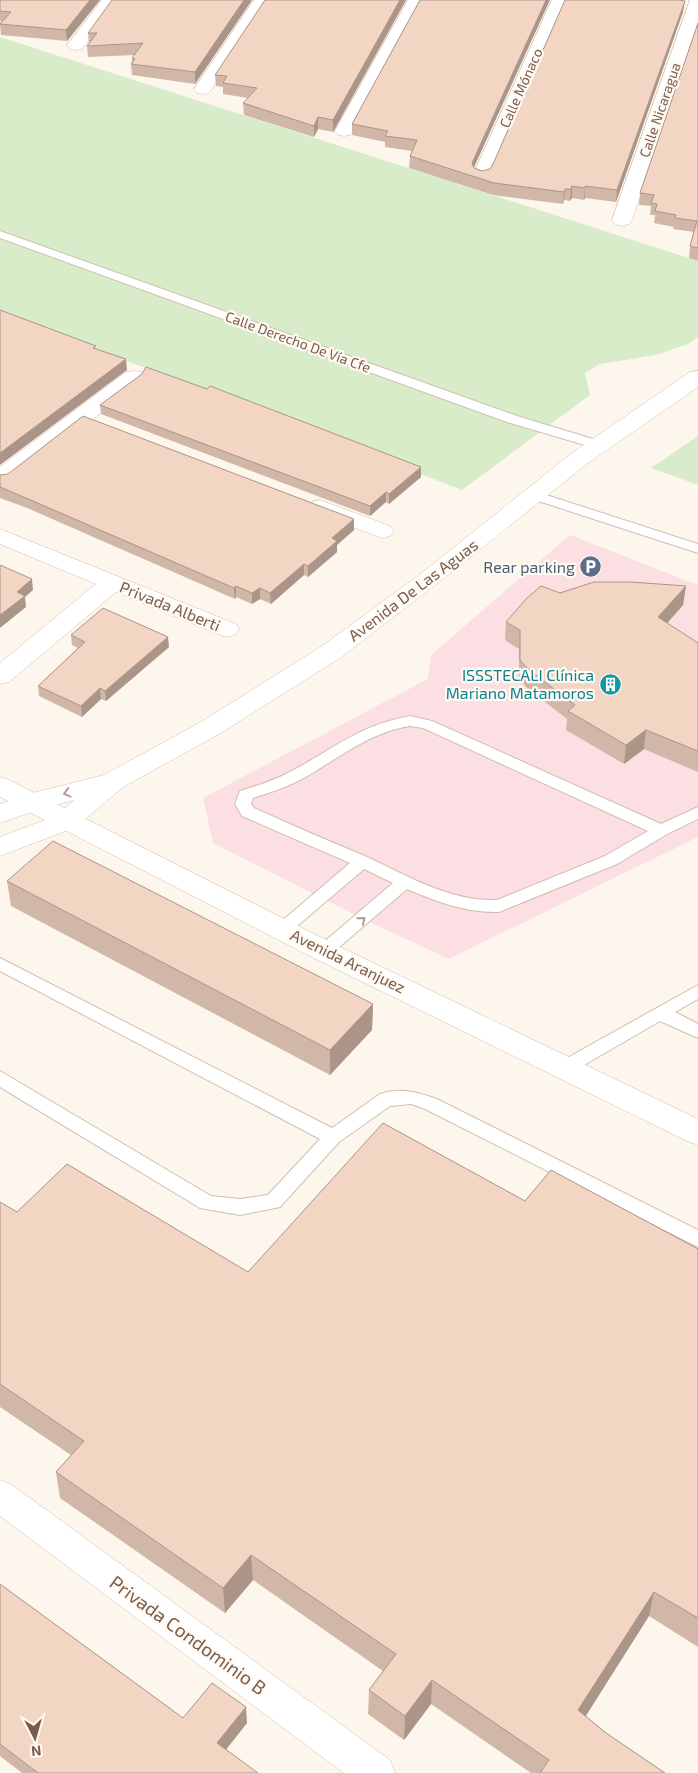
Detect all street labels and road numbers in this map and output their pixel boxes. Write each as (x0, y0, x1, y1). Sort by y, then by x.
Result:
street label: Calle Mónaco (495, 45, 546, 130)
street label: Calle Nicaragua (635, 60, 684, 160)
street label: Calle Derecho De Vía Cfe (223, 307, 373, 376)
street label: Avenida De Las Aguas (344, 535, 481, 645)
street label: Privada Alberti (117, 577, 223, 634)
street label: Avenida Aranjuez (287, 925, 409, 997)
street label: Privada Condominio B (106, 1570, 271, 1699)

